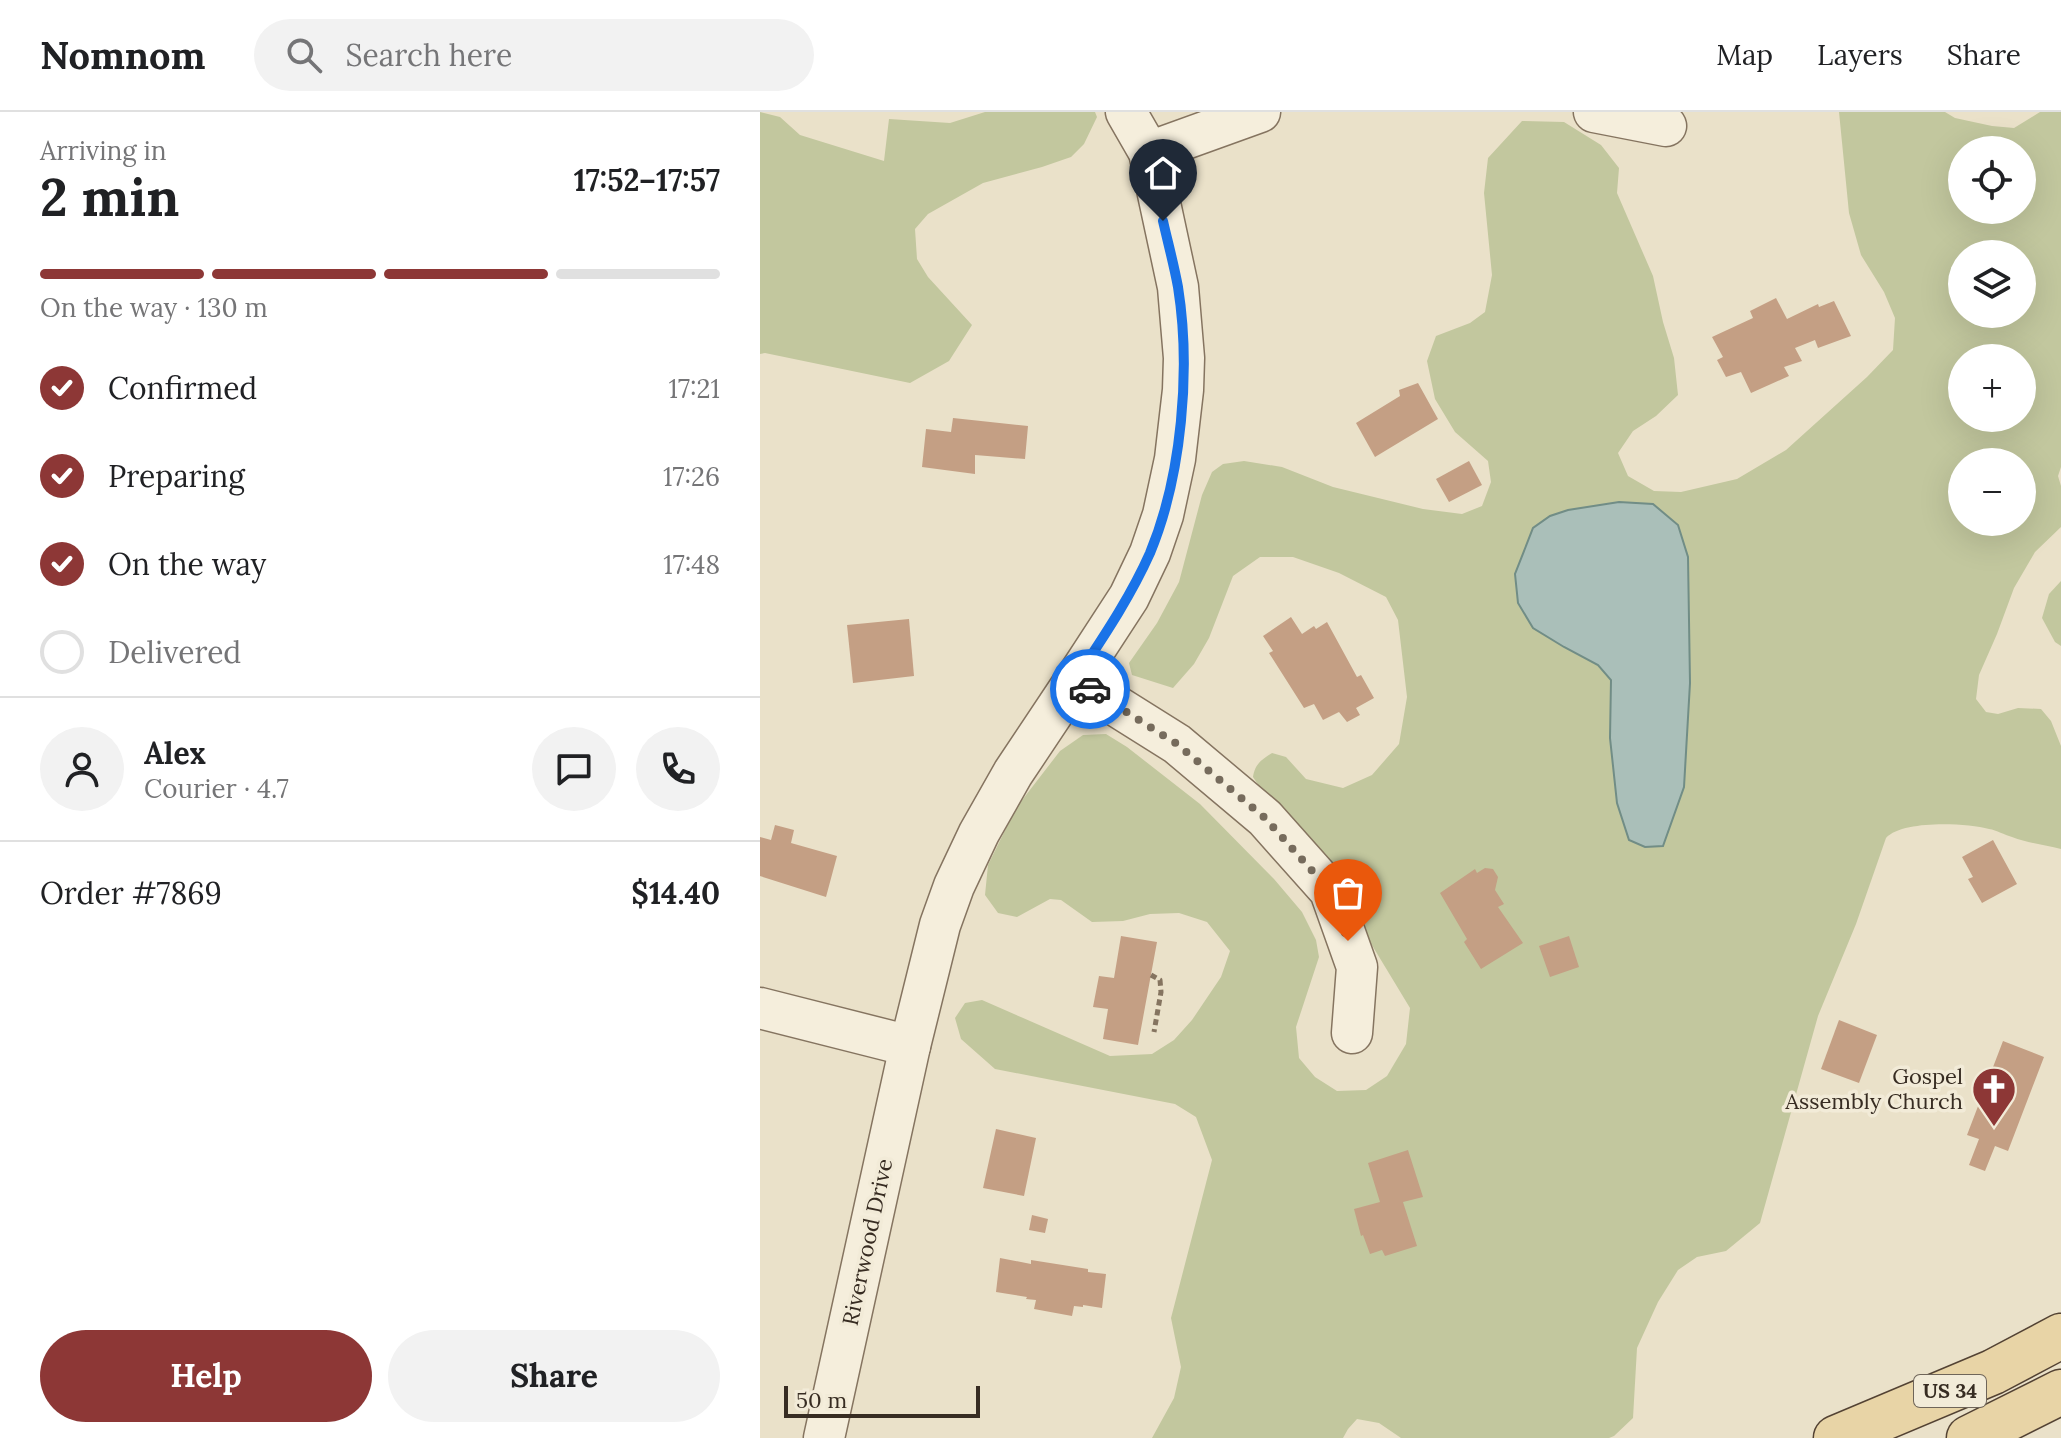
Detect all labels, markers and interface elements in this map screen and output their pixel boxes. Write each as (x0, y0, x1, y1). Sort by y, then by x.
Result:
search box (254, 19, 814, 91)
text: Nomnom (40, 31, 206, 79)
icon: search (282, 33, 326, 77)
text: Search here (346, 36, 512, 74)
text: Map (1716, 37, 1773, 73)
text: Layers (1817, 37, 1903, 73)
text: Share (1947, 37, 2021, 73)
text: Arriving in (40, 134, 167, 167)
map controls (1948, 136, 2036, 536)
button: locate (1948, 136, 2036, 224)
pin (1129, 139, 1197, 221)
icon: home (1141, 151, 1185, 195)
text: 17:52–17:57 (574, 161, 720, 199)
text: 2 min (40, 164, 179, 230)
button: layers (1948, 240, 2036, 328)
text: On the way · 130 m (40, 291, 268, 324)
button: + (1948, 344, 2036, 432)
icon: check (40, 366, 84, 410)
text: Confirmed (108, 369, 257, 407)
text: 17:21 (669, 372, 720, 405)
button: − (1948, 448, 2036, 536)
icon: check (40, 454, 84, 498)
text: Preparing (108, 457, 245, 495)
text: 17:26 (663, 460, 720, 493)
icon: check (40, 542, 84, 586)
text: On the way (108, 545, 266, 583)
text: 17:48 (663, 548, 720, 581)
text: Delivered (108, 633, 241, 671)
courier (1050, 649, 1130, 729)
icon: car (1068, 667, 1112, 711)
button: person (40, 727, 124, 811)
button: chat (532, 727, 616, 811)
button: phone (636, 727, 720, 811)
text: Alex (144, 734, 206, 772)
text: Courier · 4.7 (144, 772, 289, 805)
pin (1314, 859, 1382, 941)
icon: bag (1326, 871, 1370, 915)
text: Order #7869 (40, 874, 222, 912)
text: $14.40 (631, 874, 720, 912)
place label: Gospel Assembly Church (1784, 1062, 1963, 1115)
church icon: Gospel Assembly Church (1970, 1065, 2018, 1128)
street label: Riverwood Drive (836, 1156, 898, 1328)
button: Help (40, 1330, 372, 1422)
button: Share (388, 1330, 720, 1422)
road number: US 34 (1914, 1375, 1986, 1407)
scale bar (784, 1382, 980, 1418)
text: 50 m (796, 1386, 847, 1414)

